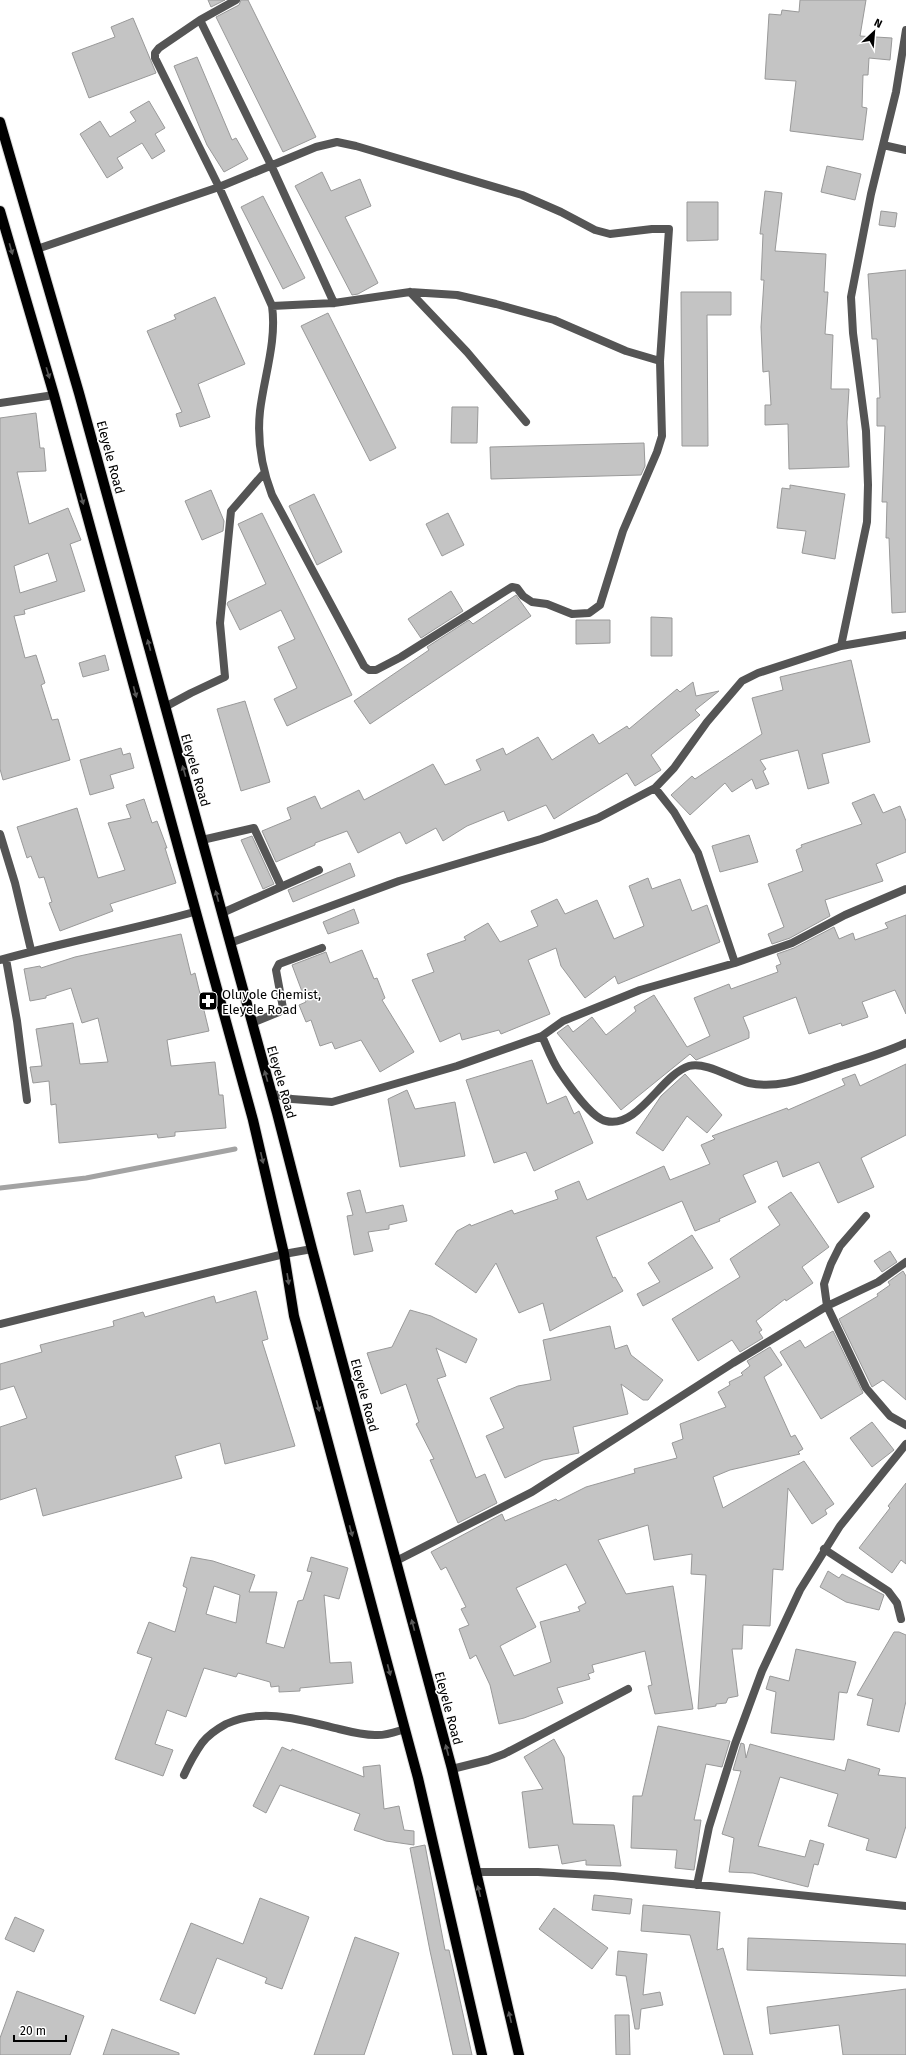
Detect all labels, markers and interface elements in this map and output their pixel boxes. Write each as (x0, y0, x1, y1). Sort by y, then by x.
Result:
north arrow (854, 12, 894, 52)
text: N (872, 16, 884, 31)
one-way arrow (8, 243, 14, 255)
one-way arrow (45, 368, 51, 380)
street label: Eleyele Road (94, 419, 128, 495)
one-way arrow (80, 492, 86, 505)
one-way arrow (146, 639, 152, 651)
one-way arrow (132, 686, 138, 698)
street label: Eleyele Road (178, 732, 213, 808)
one-way arrow (181, 764, 187, 776)
one-way arrow (214, 890, 220, 902)
place label: Oluyole Chemist, Eleyele Road (222, 987, 321, 1017)
pharmacy icon: Oluyole Chemist, Eleyele Road (197, 990, 219, 1012)
street label: Eleyele Road (264, 1044, 299, 1120)
one-way arrow (263, 1069, 269, 1082)
one-way arrow (259, 1152, 265, 1164)
one-way arrow (285, 1273, 291, 1286)
street label: Eleyele Road (348, 1357, 382, 1433)
one-way arrow (315, 1400, 321, 1412)
one-way arrow (349, 1525, 355, 1538)
one-way arrow (410, 1619, 416, 1631)
one-way arrow (386, 1665, 392, 1677)
street label: Eleyele Road (432, 1670, 466, 1746)
one-way arrow (444, 1744, 450, 1756)
one-way arrow (476, 1884, 482, 1897)
one-way arrow (507, 2011, 513, 2023)
scale bar (14, 2017, 66, 2043)
text: 20 m (20, 2024, 46, 2038)

